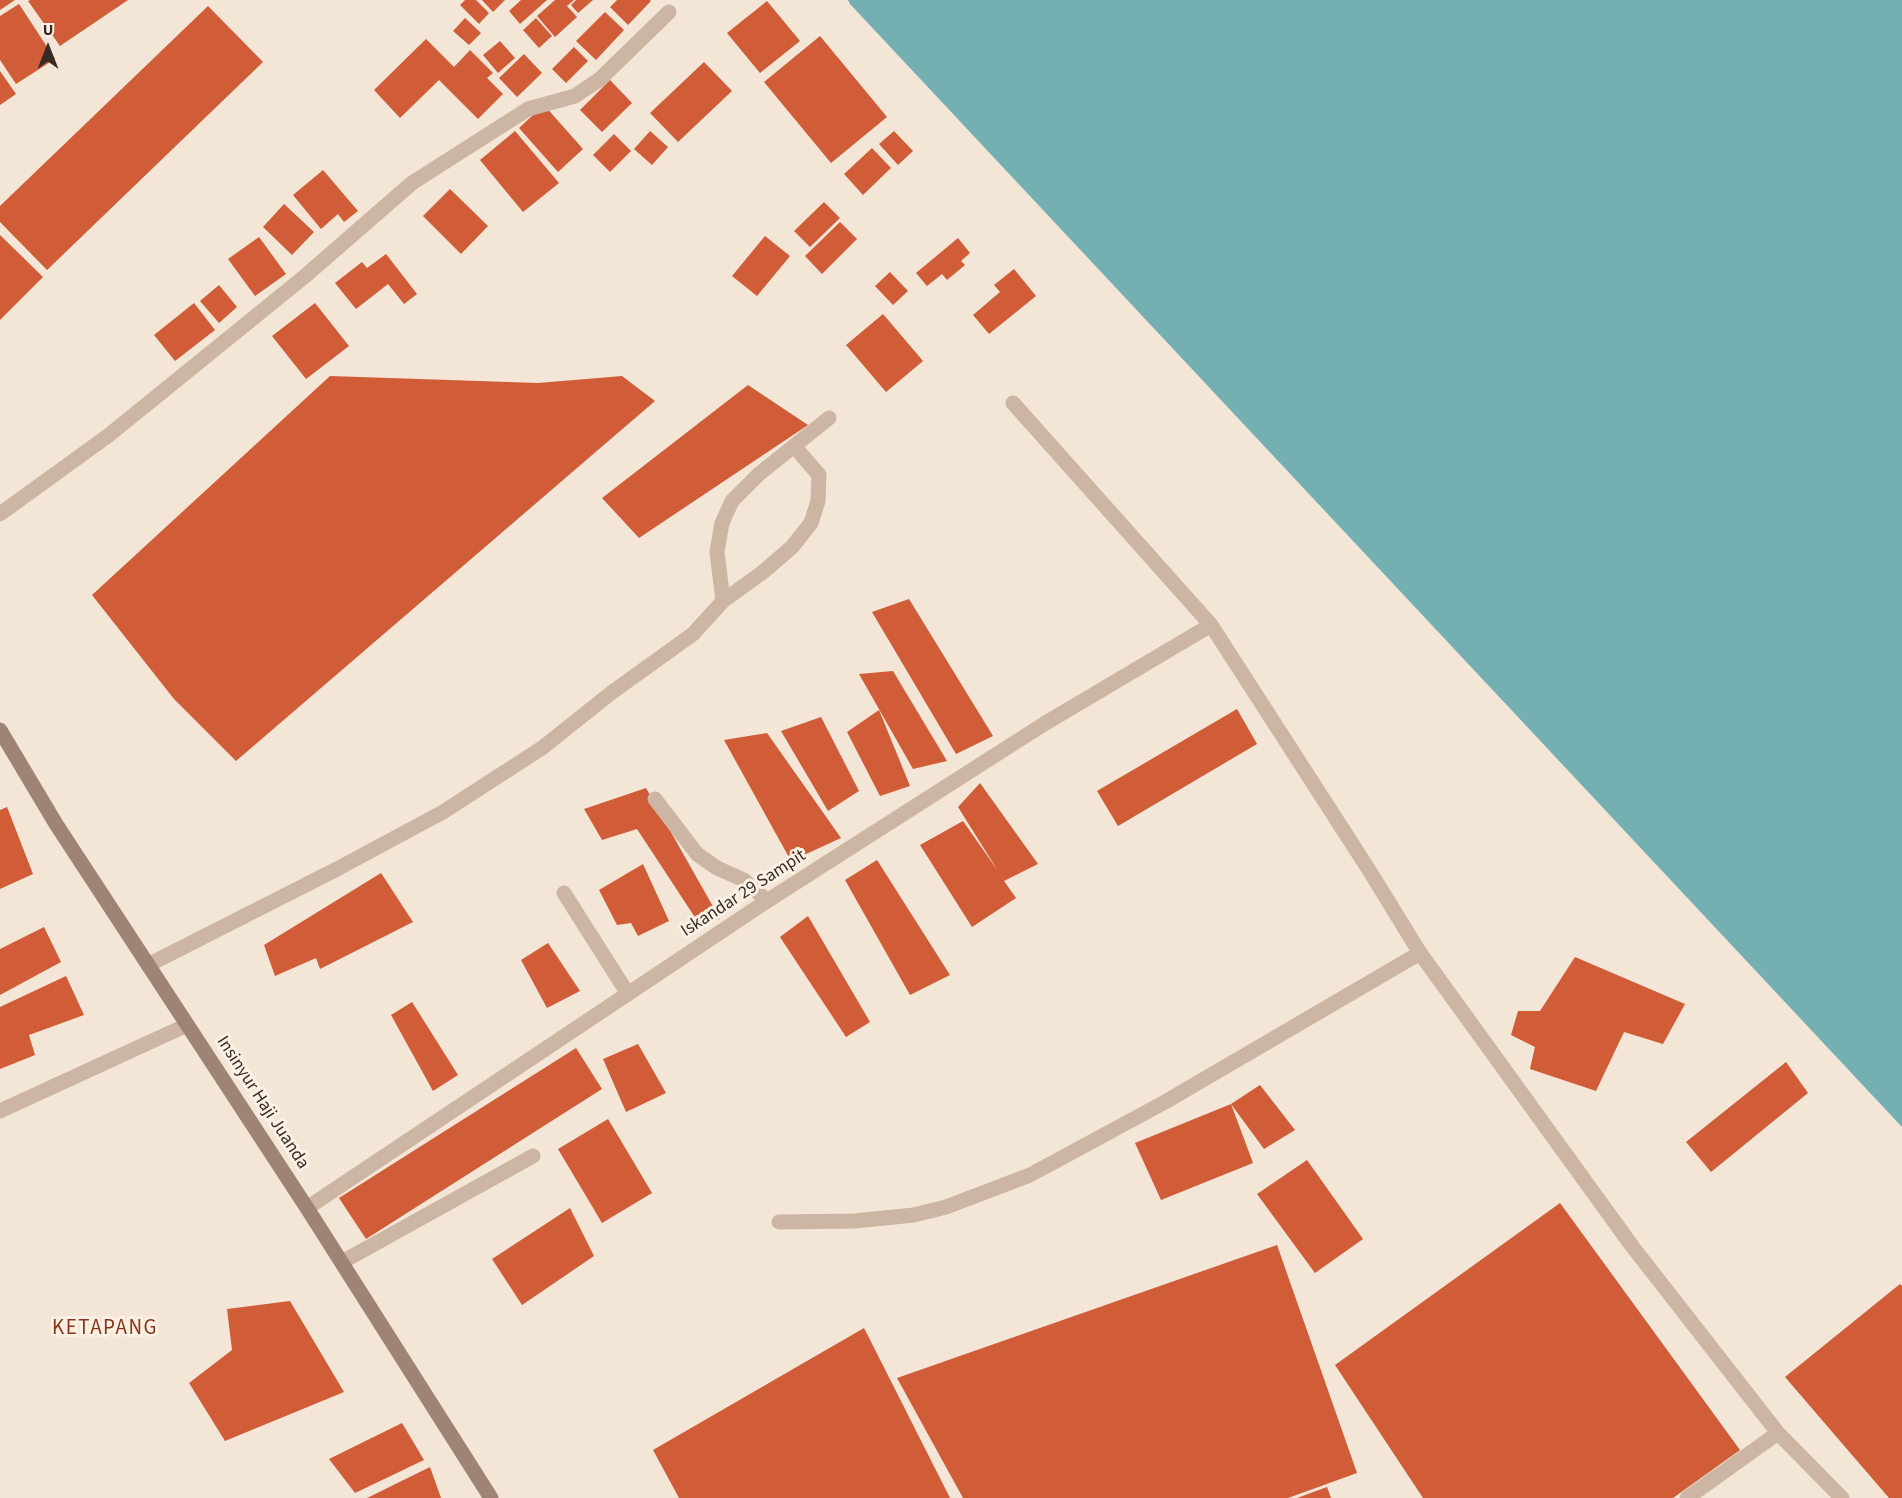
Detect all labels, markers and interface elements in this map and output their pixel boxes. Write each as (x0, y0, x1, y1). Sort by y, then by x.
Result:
north arrow (18, 18, 78, 78)
text: U (43, 19, 53, 41)
street label: Iskandar 29 Sampit (678, 846, 810, 942)
street label: Insinyur Haji Juanda (211, 1032, 313, 1174)
district label: KETAPANG (52, 1316, 158, 1342)

